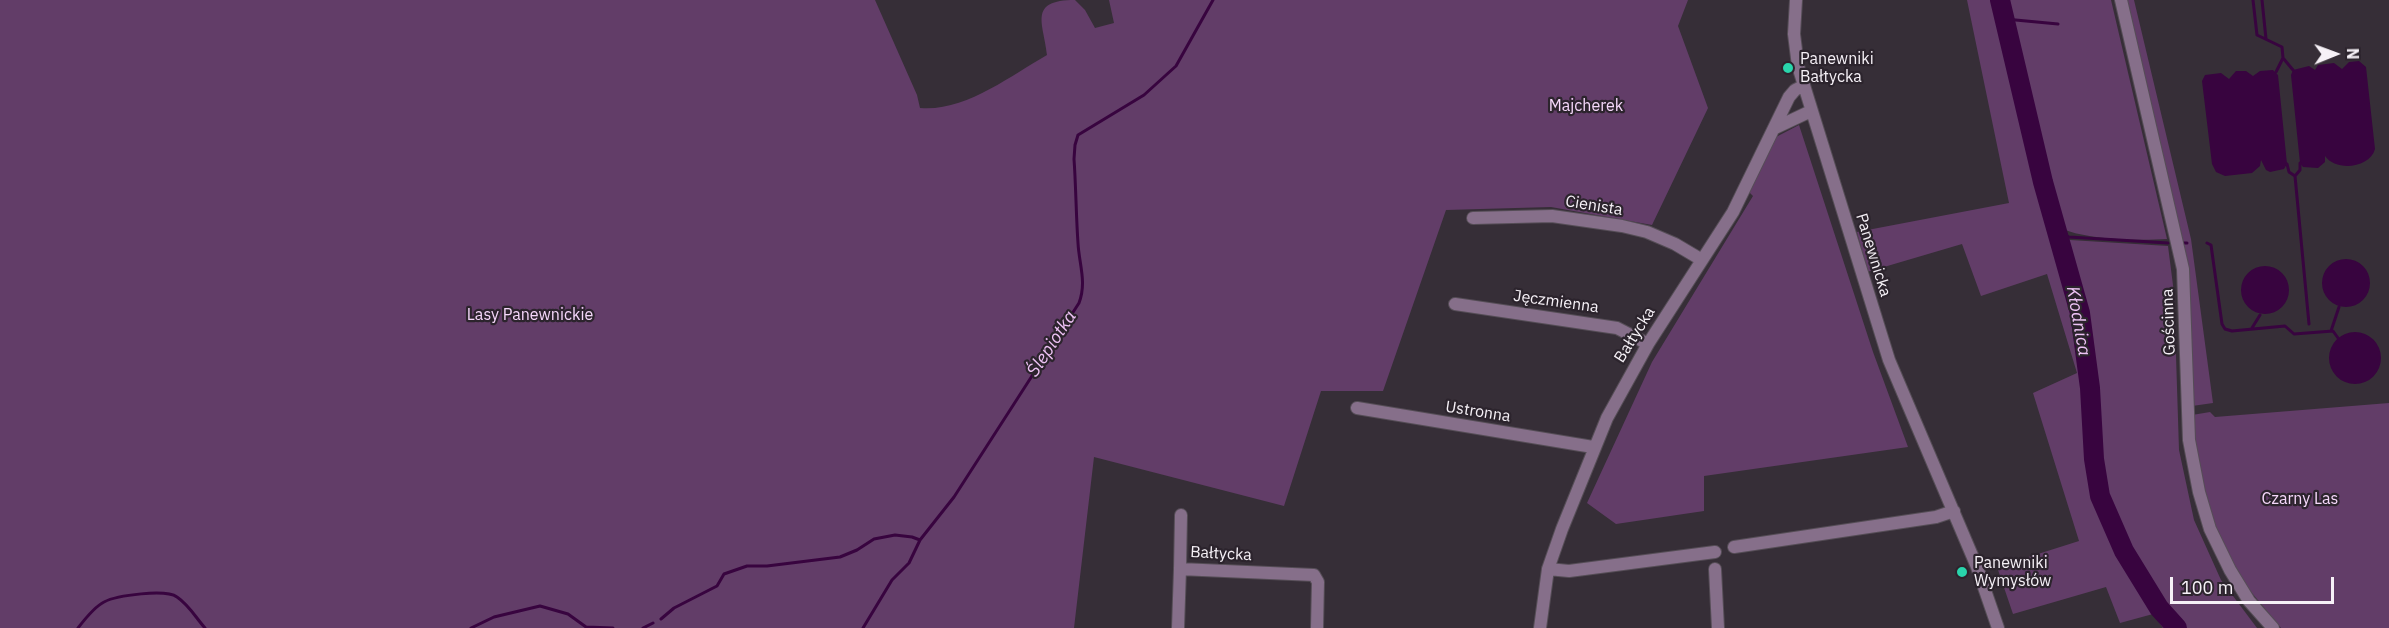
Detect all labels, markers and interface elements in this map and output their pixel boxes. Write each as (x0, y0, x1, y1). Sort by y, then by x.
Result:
north arrow (2305, 24, 2365, 84)
text: N (2343, 48, 2363, 60)
place label: Panewniki Bałtycka (1800, 49, 1874, 87)
marker: Panewniki Bałtycka (1781, 61, 1795, 75)
park label: Majcherek (1549, 96, 1623, 116)
street label: Cienista (1564, 192, 1624, 220)
street label: Panewnicka (1851, 211, 1895, 299)
water label: Kłodnica (2061, 284, 2095, 358)
street label: Jęczmienna (1512, 287, 1600, 317)
street label: Gościnna (2158, 288, 2180, 356)
street label: Bałtycka (1610, 304, 1660, 366)
park label: Lasy Panewnickie (467, 305, 593, 325)
water label: Ślepiotka (1023, 307, 1081, 381)
street label: Ustronna (1444, 397, 1512, 427)
park label: Czarny Las (2262, 489, 2338, 509)
street label: Bałtycka (1190, 543, 1252, 565)
place label: Panewniki Wymysłów (1974, 553, 2051, 591)
marker: Panewniki Wymysłów (1955, 565, 1969, 579)
scale bar (2173, 565, 2336, 603)
text: 100 m (2181, 576, 2233, 599)

